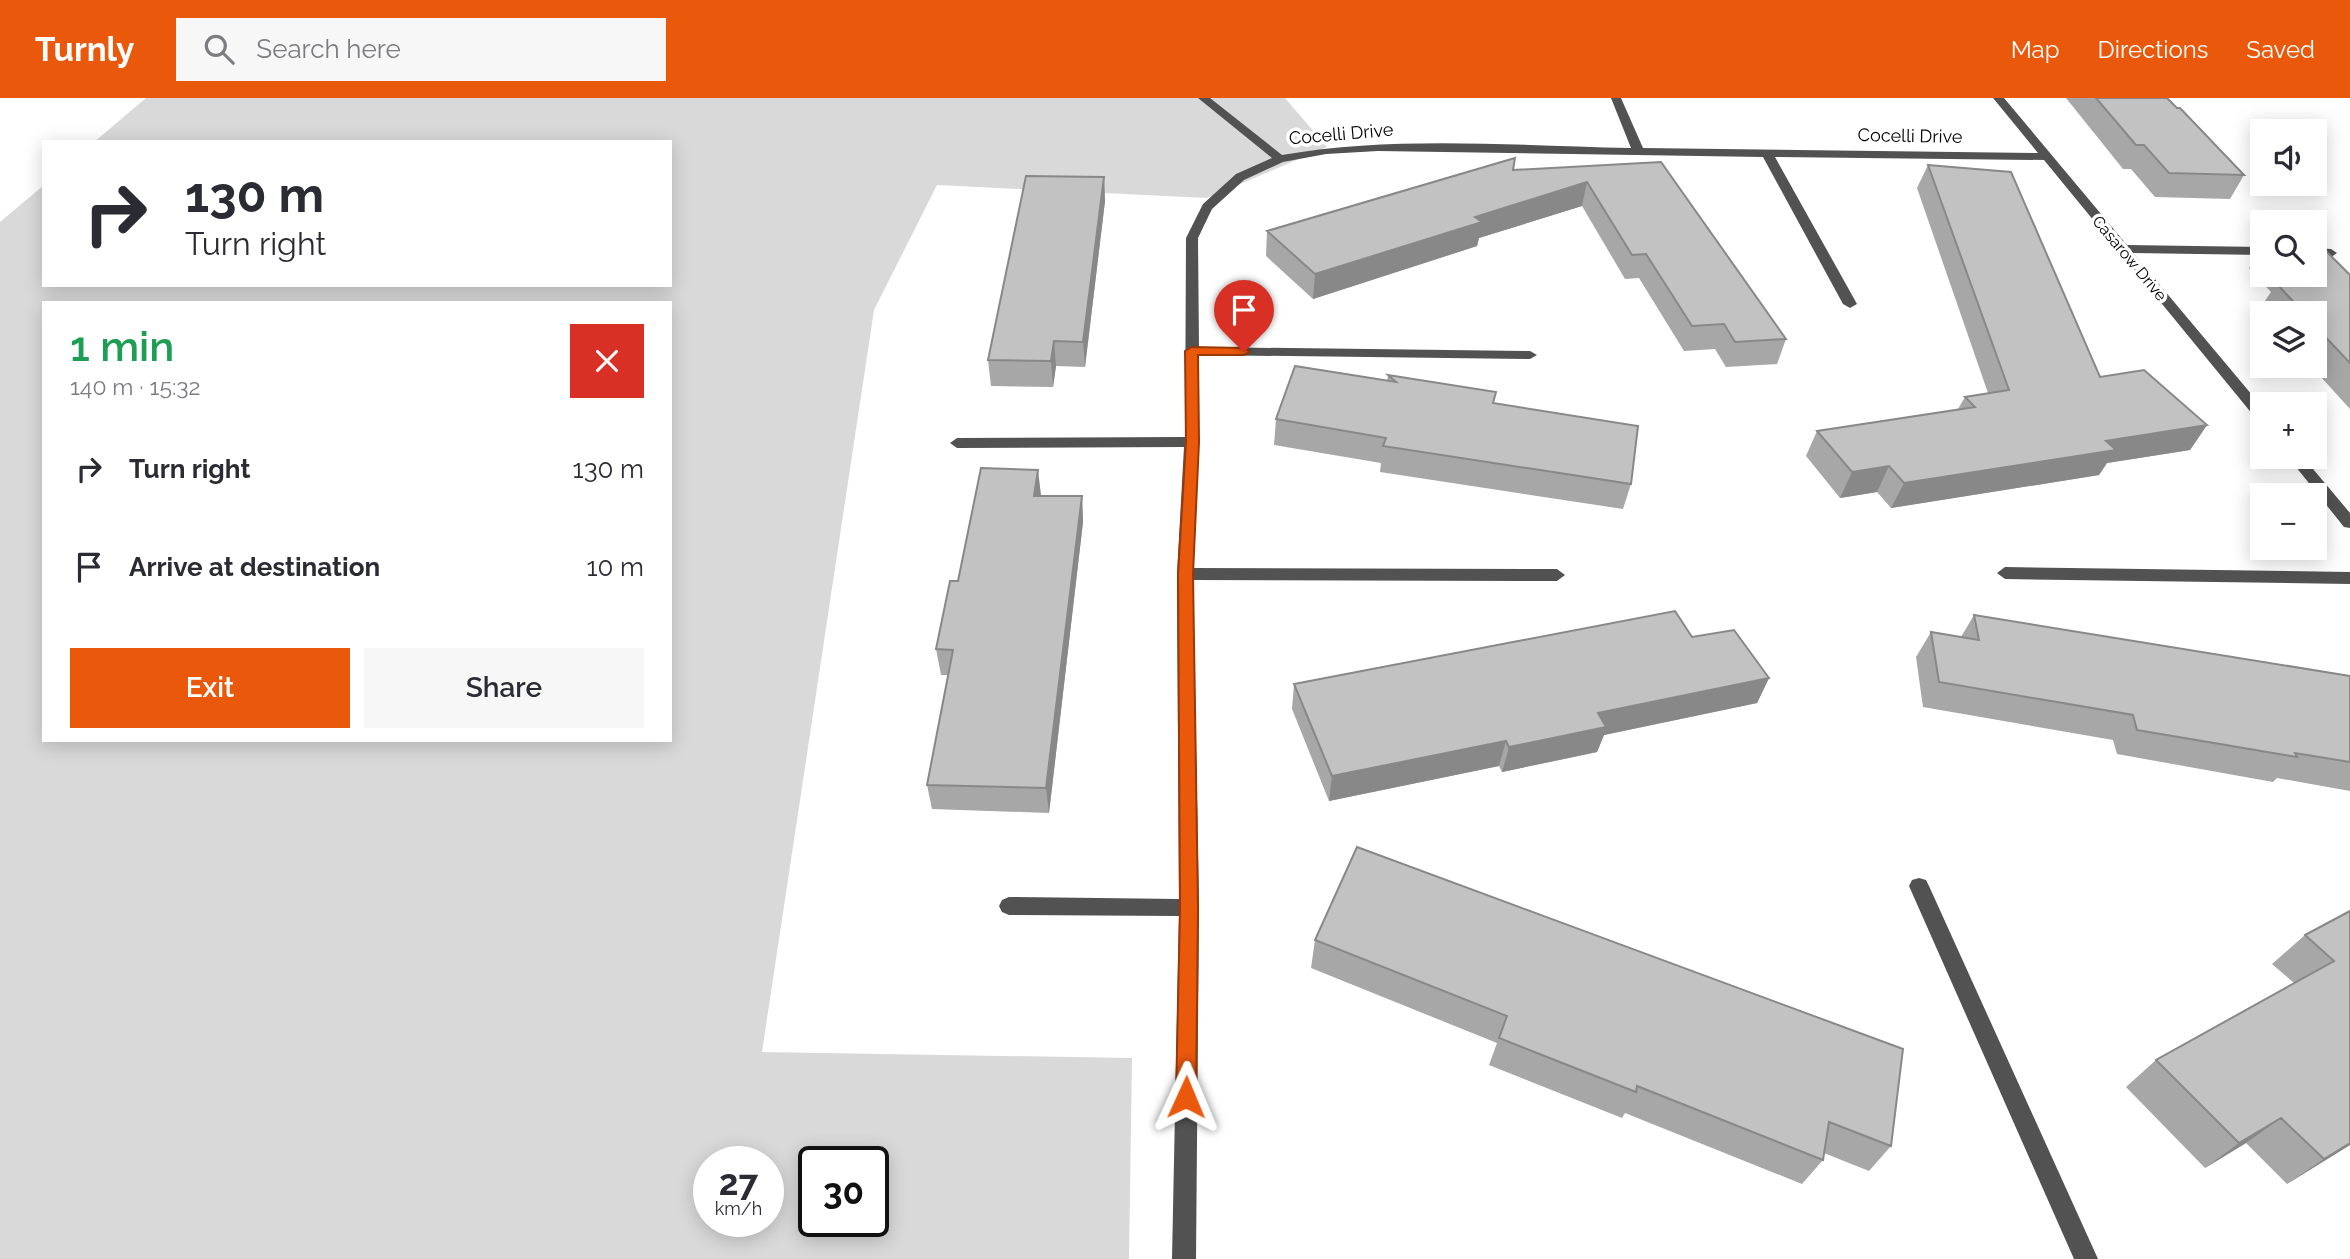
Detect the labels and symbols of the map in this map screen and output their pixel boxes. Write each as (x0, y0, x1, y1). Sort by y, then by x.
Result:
street label: Cocelli Drive (1288, 118, 1394, 149)
street label: Cocelli Drive (1857, 124, 1963, 147)
street label: Casarow Drive (2088, 212, 2171, 305)
pin (1214, 280, 1274, 352)
position arrow (1149, 1060, 1223, 1134)
speed limit sign: 30 (798, 1146, 889, 1237)

